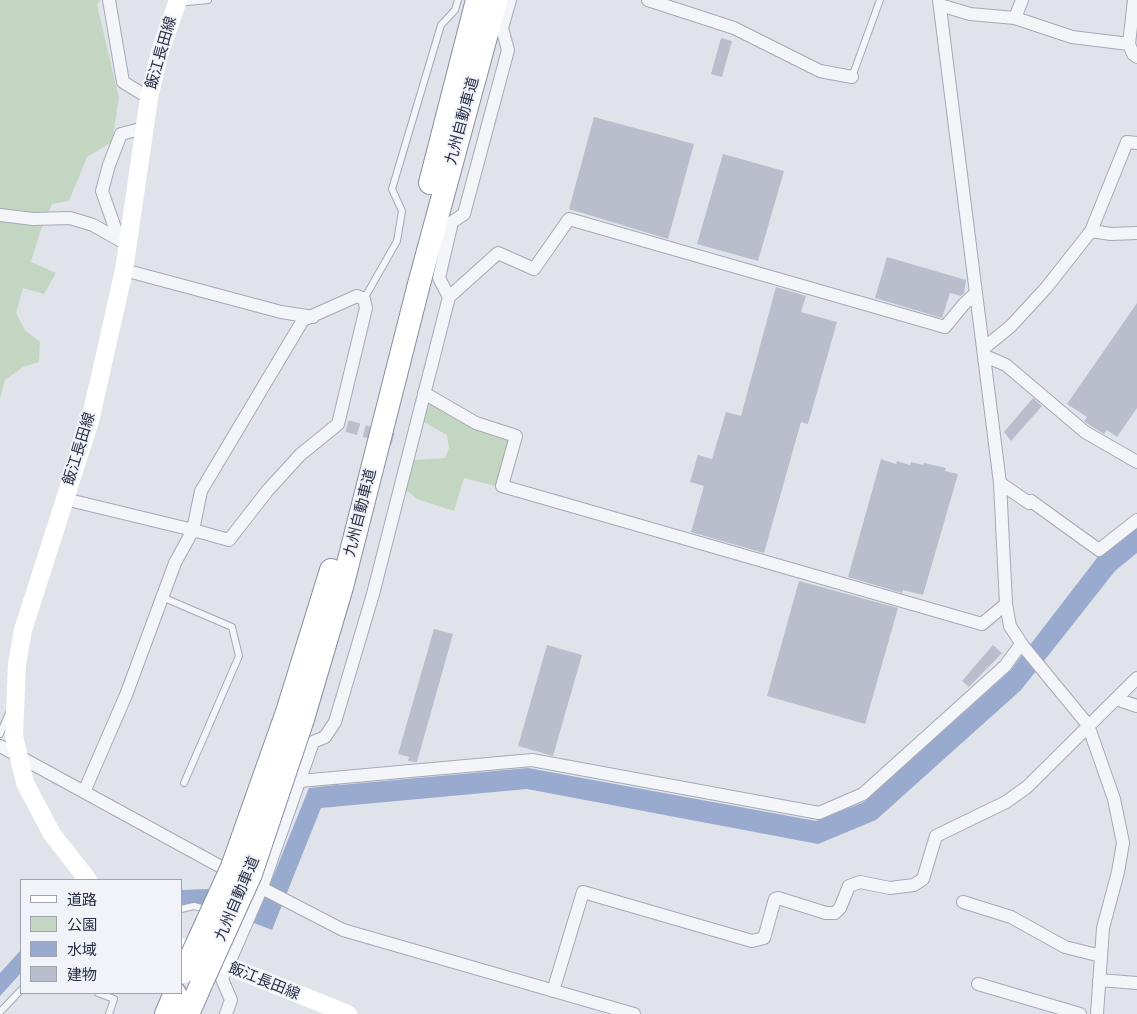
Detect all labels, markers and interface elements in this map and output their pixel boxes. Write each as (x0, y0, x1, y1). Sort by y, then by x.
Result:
street label: 飯江長田線 (143, 14, 181, 92)
street label: 九州自動車道 (443, 75, 483, 167)
street label: 飯江長田線 (60, 411, 100, 487)
street label: 九州自動車道 (341, 467, 381, 559)
street label: 九州自動車道 (212, 854, 264, 944)
legend (20, 879, 182, 994)
text: 道路 (67, 891, 97, 909)
text: 公園 (67, 916, 97, 934)
text: 水域 (67, 941, 97, 959)
street label: 飯江長田線 (226, 960, 302, 1004)
text: 建物 (67, 966, 97, 984)

